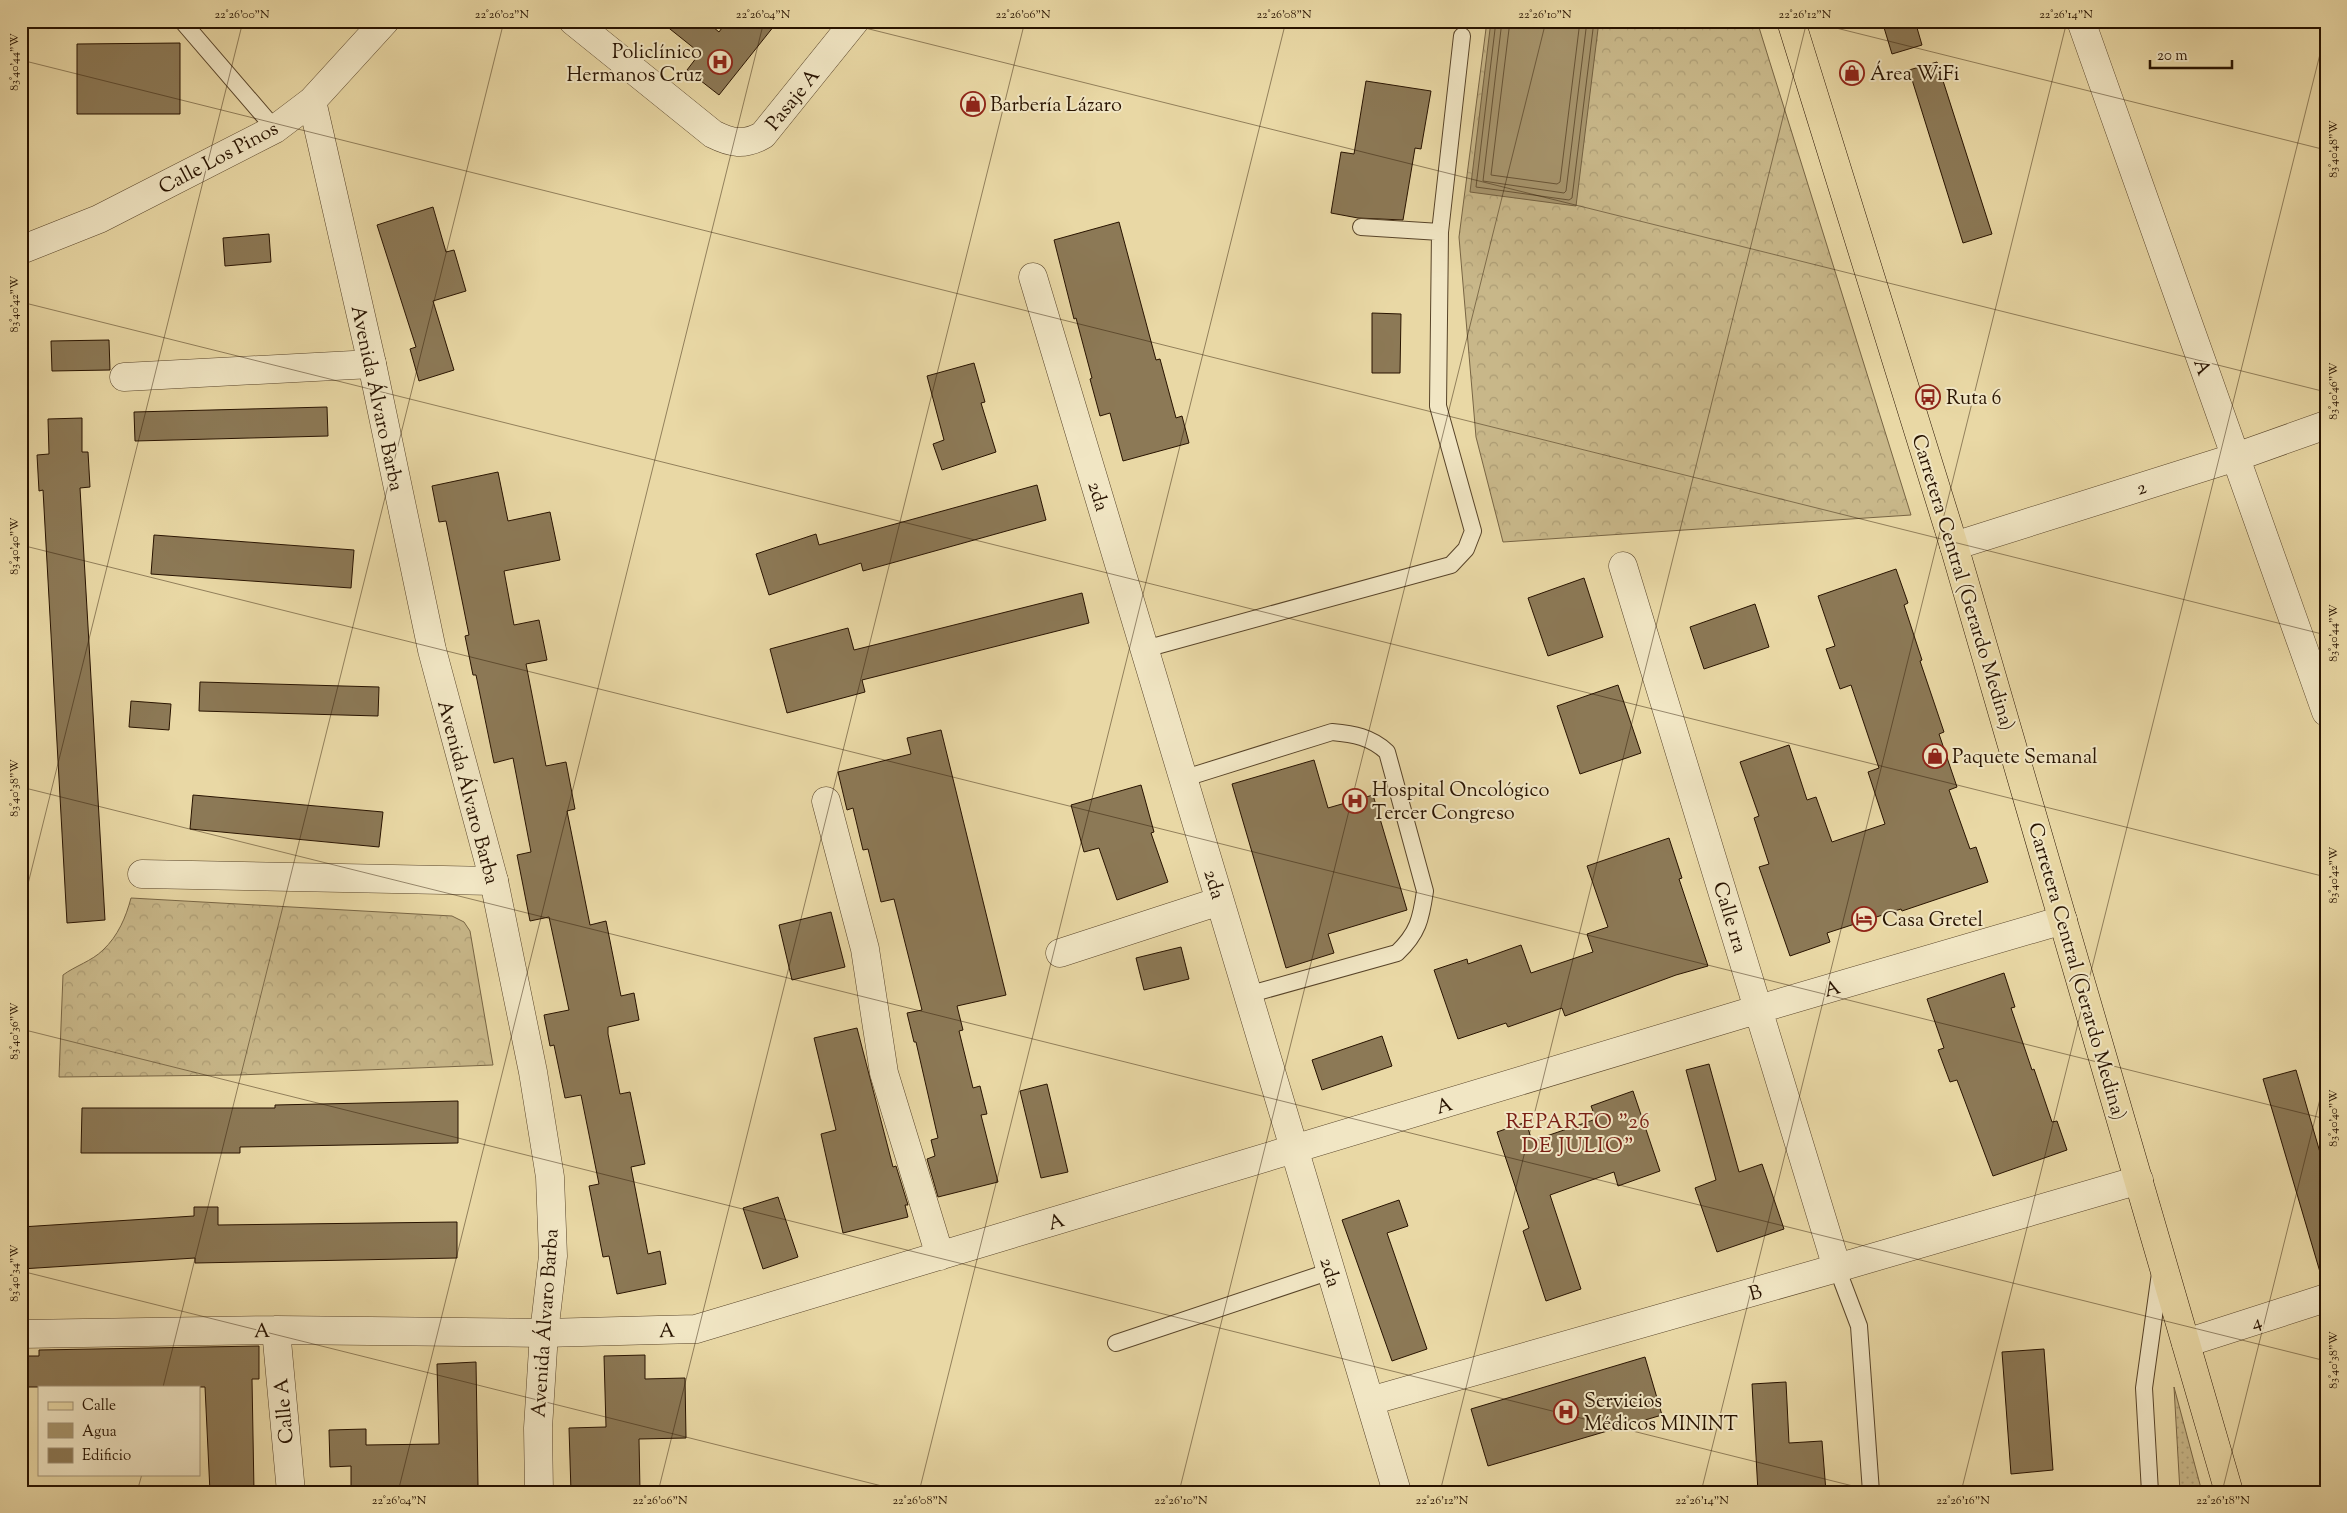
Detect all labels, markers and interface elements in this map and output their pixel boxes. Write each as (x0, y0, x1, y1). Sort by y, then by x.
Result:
text: 22°26'00"N (214, 6, 270, 24)
text: 22°26'02"N (475, 6, 530, 24)
text: 22°26'04"N (736, 6, 791, 24)
text: 22°26'06"N (995, 6, 1051, 24)
text: 22°26'08"N (1256, 6, 1312, 24)
text: 22°26'10"N (1518, 6, 1572, 24)
text: 22°26'12"N (1779, 6, 1832, 24)
text: 22°26'14"N (2039, 6, 2093, 24)
text: 83°40'44"W (6, 33, 24, 91)
scale bar (2150, 38, 2232, 70)
place label: Policlínico Hermanos Cruz (567, 39, 702, 91)
text: 20 m (2157, 46, 2188, 67)
hospital icon: Policlínico Hermanos Cruz (707, 49, 733, 75)
shop icon: Área WiFi (1839, 60, 1865, 86)
place label: Área WiFi (1870, 60, 1960, 90)
street label: Pasaje A (760, 63, 828, 138)
shop icon: Barbería Lázaro (960, 91, 986, 117)
place label: Barbería Lázaro (990, 92, 1122, 121)
street label: Calle Los Pinos (154, 115, 284, 203)
text: 83°40'48"W (2325, 120, 2343, 178)
text: 83°40'42"W (6, 275, 24, 332)
street label: Avenida Álvaro Barba (342, 303, 410, 494)
street label: A (2184, 355, 2217, 380)
text: 83°40'46"W (2325, 362, 2343, 420)
bus stop icon: Ruta 6 (1915, 384, 1941, 410)
place label: Ruta 6 (1946, 385, 2002, 414)
street label: Carretera Central (Gerardo Medina) (1903, 431, 2021, 734)
street label: 2 (2133, 474, 2151, 505)
street label: 2da (1078, 478, 1115, 515)
text: 83°40'40"W (6, 517, 24, 575)
text: 83°40'44"W (2325, 604, 2343, 662)
street label: Avenida Álvaro Barba (428, 697, 506, 888)
shop icon: Paquete Semanal (1922, 743, 1948, 769)
place label: Paquete Semanal (1952, 744, 2098, 773)
text: 83°40'38"W (6, 759, 24, 817)
place label: Hospital Oncológico Tercer Congreso (1372, 777, 1549, 829)
hospital icon: Hospital Oncológico Tercer Congreso (1342, 788, 1368, 814)
street label: Carretera Central (Gerardo Medina) (2019, 819, 2132, 1124)
text: 83°40'42"W (2325, 846, 2343, 903)
street label: 2da (1194, 866, 1231, 903)
street label: Calle 1ra (1704, 879, 1753, 957)
hotel icon: Casa Gretel (1851, 906, 1877, 932)
place label: Casa Gretel (1882, 907, 1984, 936)
street label: A (1821, 974, 1844, 1007)
text: 83°40'36"W (6, 1002, 24, 1060)
text: 83°40'40"W (2325, 1089, 2343, 1147)
street label: A (1433, 1091, 1457, 1124)
district label: REPARTO "26 DE JULIO" (1505, 1108, 1651, 1162)
street label: A (1045, 1207, 1069, 1240)
street label: Avenida Álvaro Barba (524, 1228, 568, 1419)
text: 83°40'34"W (6, 1244, 24, 1302)
street label: 2da (1310, 1254, 1347, 1291)
street label: B (1746, 1279, 1766, 1310)
street label: 4 (2247, 1308, 2266, 1339)
street label: A (254, 1318, 270, 1347)
street label: A (658, 1318, 676, 1347)
text: 83°40'38"W (2325, 1331, 2343, 1389)
street label: Calle A (268, 1377, 303, 1445)
legend (38, 1386, 200, 1476)
place label: Servicios Médicos MININT (1584, 1388, 1738, 1440)
text: Calle (82, 1396, 116, 1417)
hospital icon: Servicios Médicos MININT (1553, 1399, 1579, 1425)
text: Agua (82, 1422, 117, 1443)
text: Edificio (82, 1446, 131, 1467)
text: 22°26'04"N (372, 1492, 427, 1510)
text: 22°26'06"N (632, 1492, 688, 1510)
text: 22°26'08"N (892, 1492, 948, 1510)
text: 22°26'10"N (1154, 1492, 1208, 1510)
text: 22°26'12"N (1416, 1492, 1469, 1510)
text: 22°26'14"N (1675, 1492, 1729, 1510)
text: 22°26'16"N (1936, 1492, 1990, 1510)
text: 22°26'18"N (2196, 1492, 2250, 1510)

